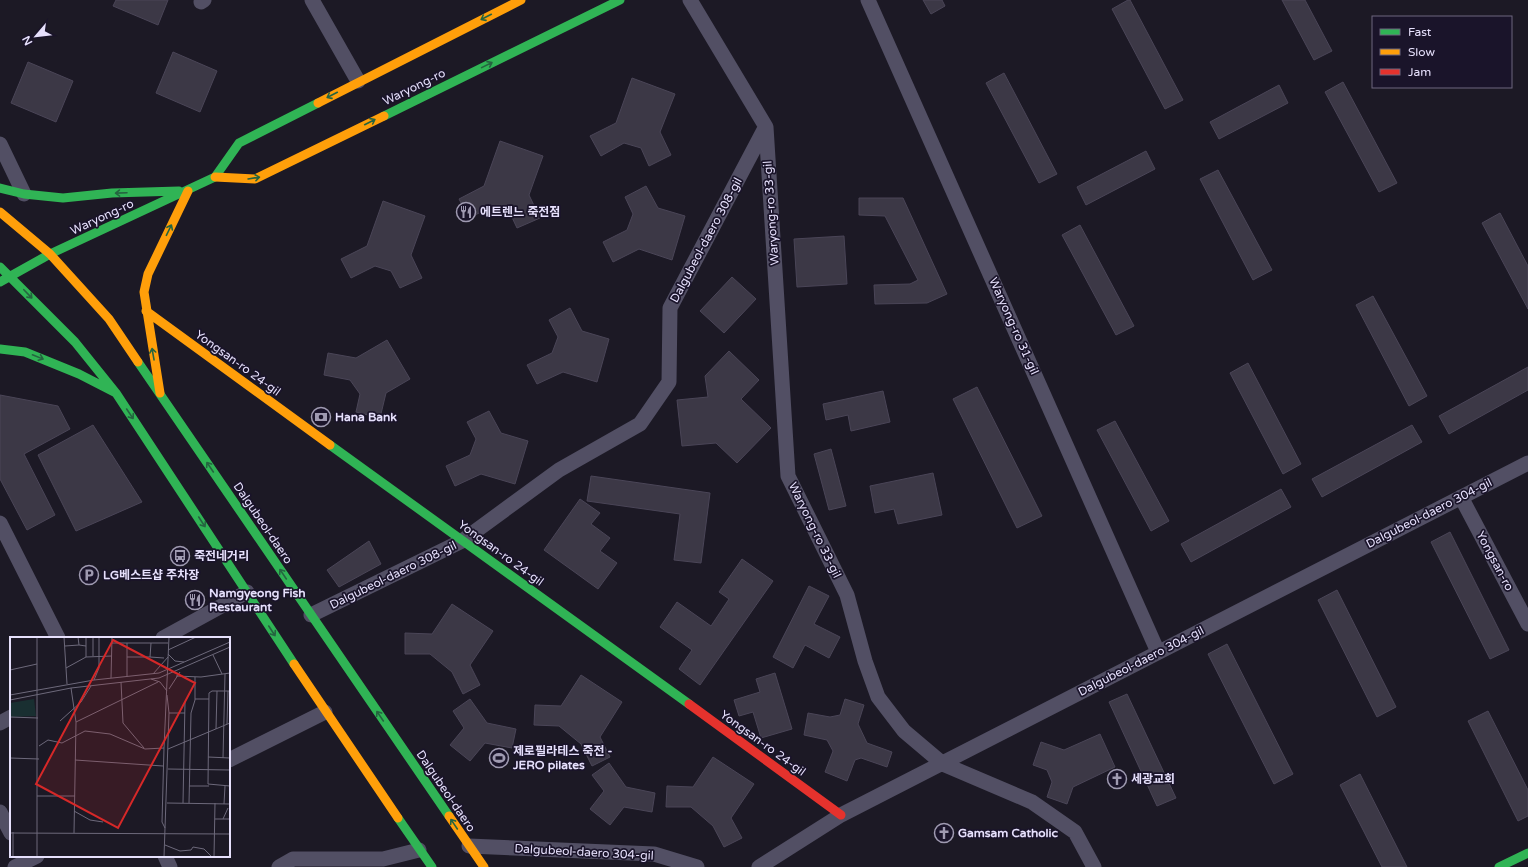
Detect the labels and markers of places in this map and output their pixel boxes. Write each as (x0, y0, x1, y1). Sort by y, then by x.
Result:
restaurant icon: 에트렌느 죽전점 (455, 201, 477, 223)
place label: 에트렌느 죽전점 (480, 205, 560, 219)
bank icon: Hana Bank (310, 406, 332, 428)
place label: Hana Bank (335, 410, 397, 424)
bus stop icon: 죽전네거리 (169, 545, 191, 567)
place label: 죽전네거리 (194, 549, 249, 563)
parking icon: LG베스트샵 주차장 (78, 564, 100, 586)
place label: LG베스트샵 주차장 (103, 568, 199, 582)
place label: Namgyeong Fish Restaurant (209, 586, 306, 614)
restaurant icon: Namgyeong Fish Restaurant (184, 589, 206, 611)
place label: 제로필라테스 죽전 - JERO pilates (512, 744, 613, 773)
sports icon: 제로필라테스 죽전 - JERO pilates (488, 747, 510, 769)
church icon: 세광교회 (1106, 768, 1128, 790)
place label: 세광교회 (1131, 772, 1175, 786)
church icon: Gamsam Catholic (933, 822, 955, 844)
place label: Gamsam Catholic (958, 826, 1059, 840)

